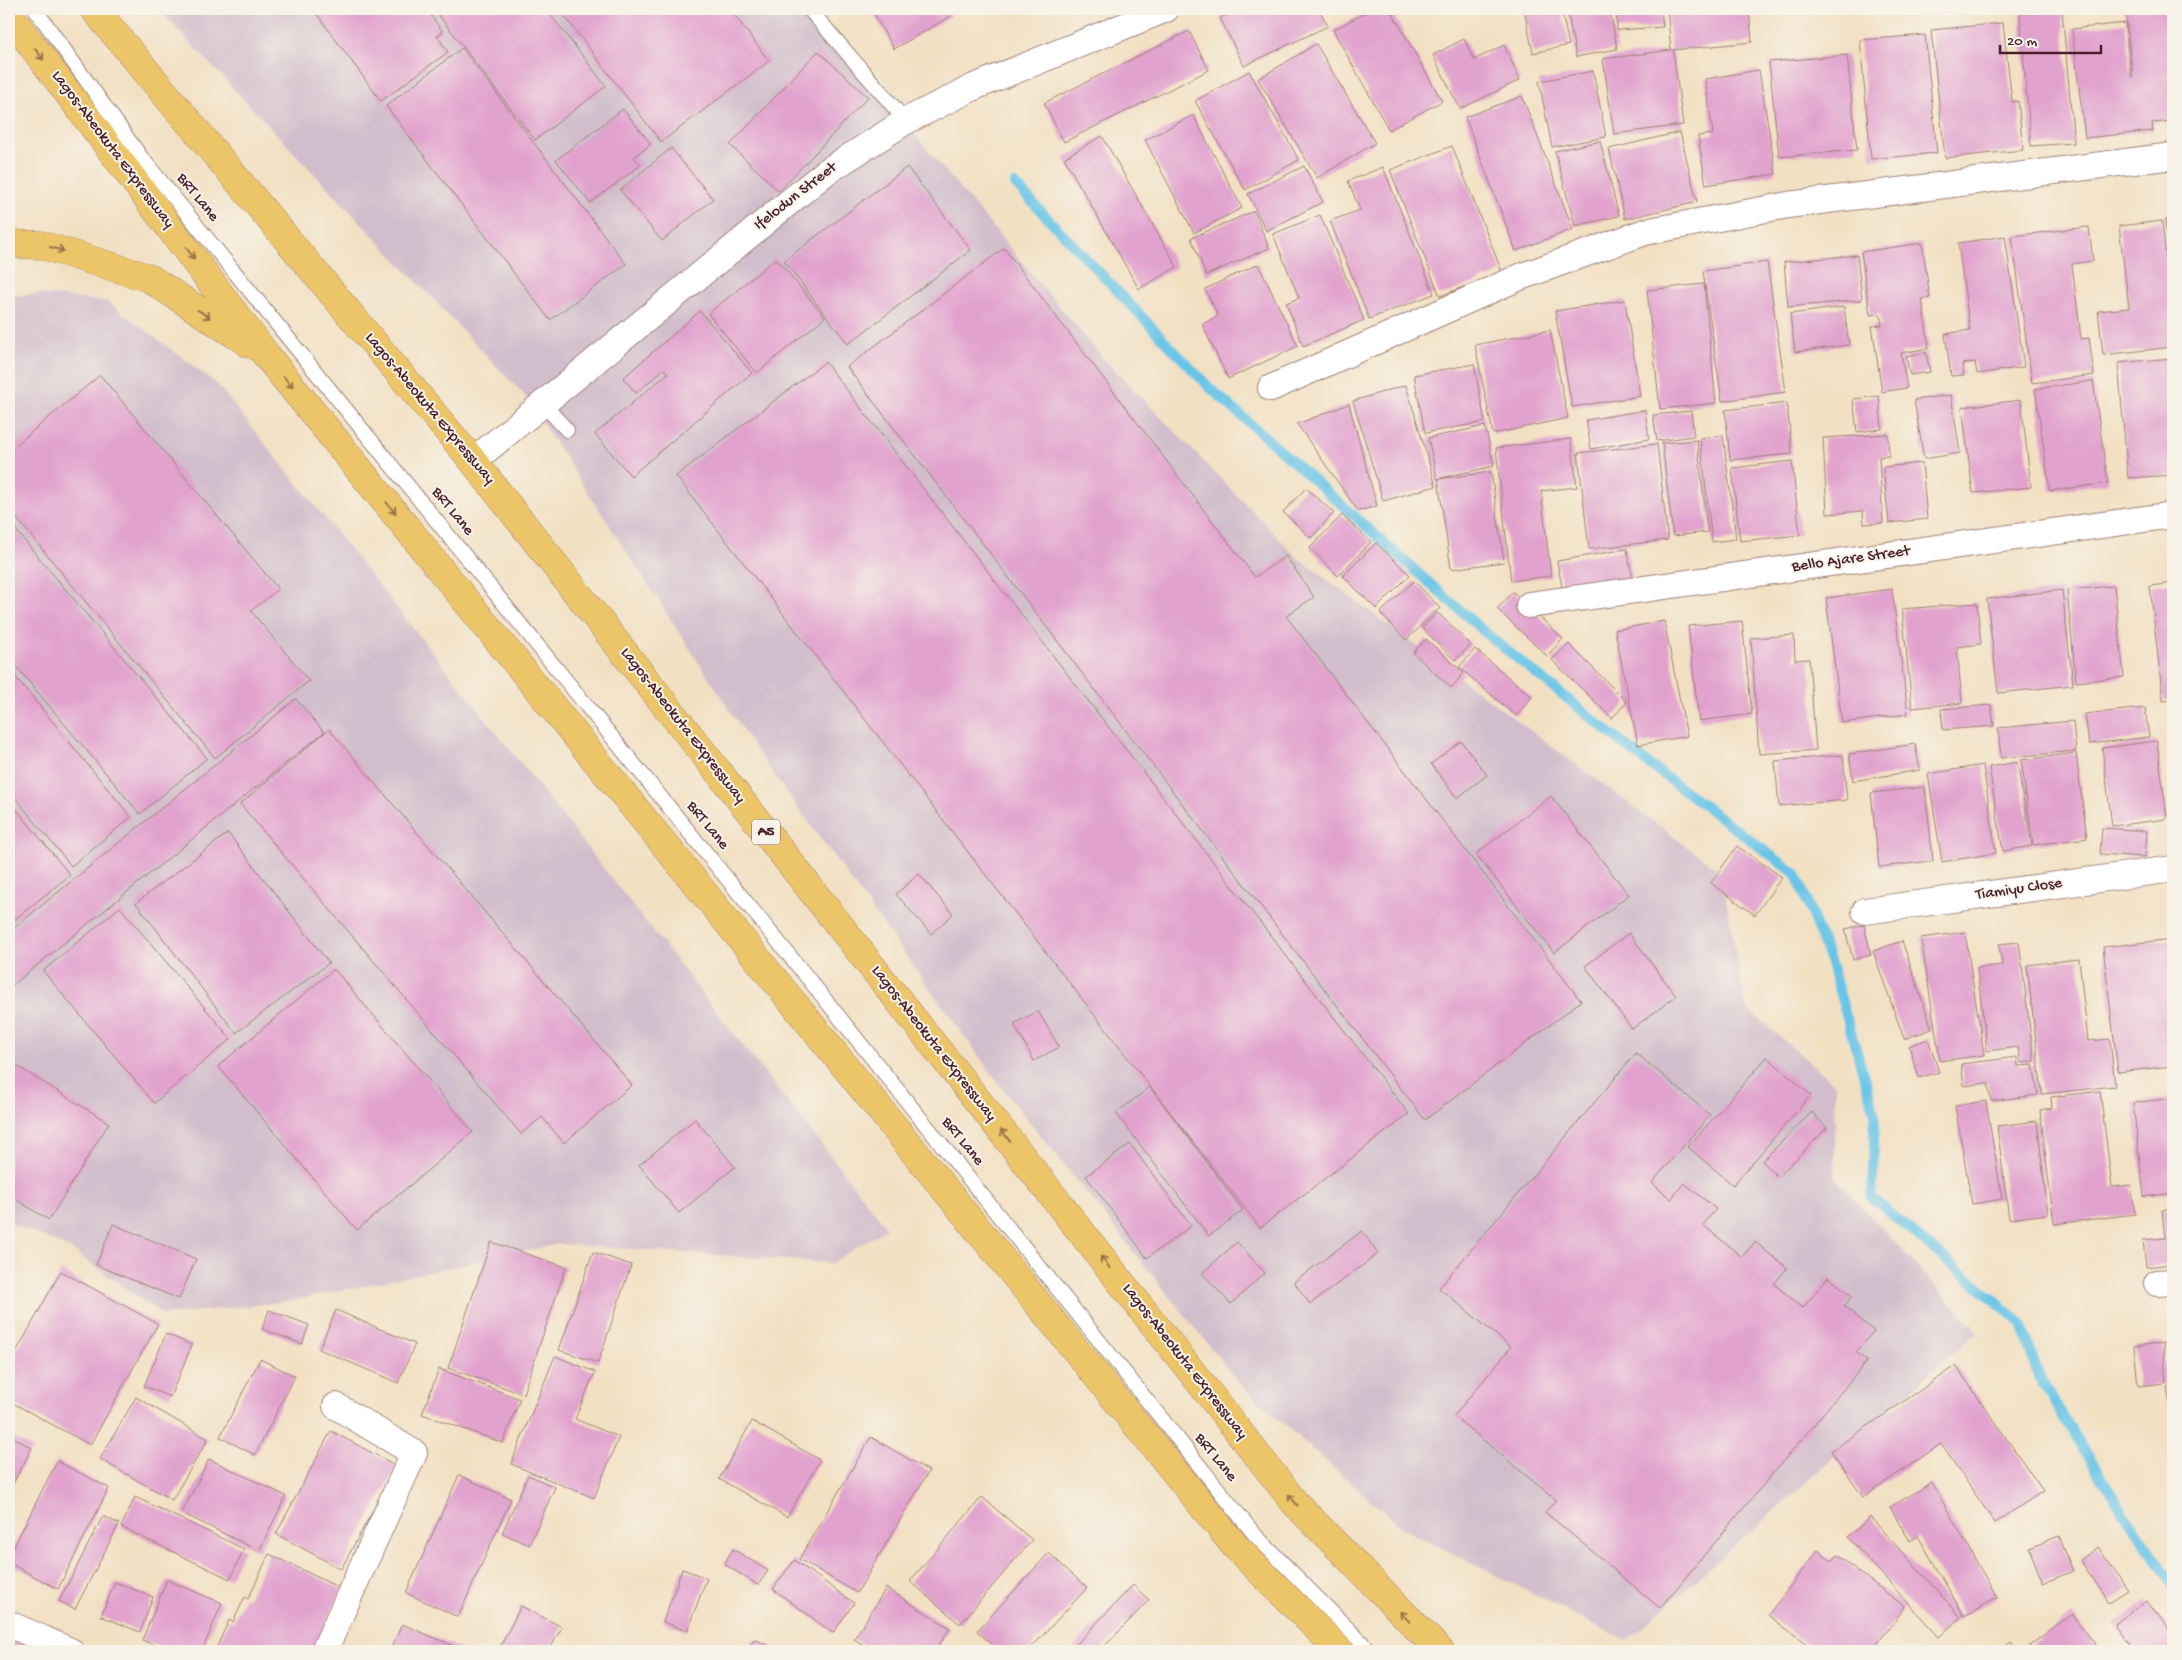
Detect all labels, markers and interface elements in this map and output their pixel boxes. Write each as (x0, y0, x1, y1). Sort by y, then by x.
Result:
scale bar (2000, 22, 2101, 54)
text: 20 m (2007, 33, 2037, 51)
one-way arrow (33, 47, 44, 60)
street label: Lagos-Abeokuta Expressway (46, 67, 178, 233)
street label: Ifelodun Street (751, 158, 842, 235)
street label: BRT Lane (171, 169, 223, 227)
one-way arrow (48, 245, 64, 255)
one-way arrow (184, 246, 195, 259)
one-way arrow (197, 309, 211, 319)
street label: Lagos-Abeokuta Expressway (360, 329, 498, 489)
one-way arrow (283, 375, 294, 388)
street label: BRT Lane (426, 483, 478, 541)
one-way arrow (385, 501, 396, 514)
street label: Bello Ajare Street (1790, 542, 1913, 578)
street label: Lagos-Abeokuta Expressway (615, 644, 749, 808)
street label: BRT Lane (681, 797, 733, 855)
road number: A5 (752, 820, 780, 844)
street label: Tiamiyu Close (1974, 874, 2064, 906)
street label: Lagos-Abeokuta Expressway (866, 962, 1000, 1126)
street label: BRT Lane (936, 1113, 988, 1171)
one-way arrow (999, 1129, 1010, 1142)
one-way arrow (1100, 1256, 1111, 1269)
street label: Lagos-Abeokuta Expressway (1117, 1280, 1251, 1444)
street label: BRT Lane (1189, 1429, 1241, 1487)
one-way arrow (1287, 1493, 1299, 1506)
one-way arrow (1399, 1611, 1411, 1624)

